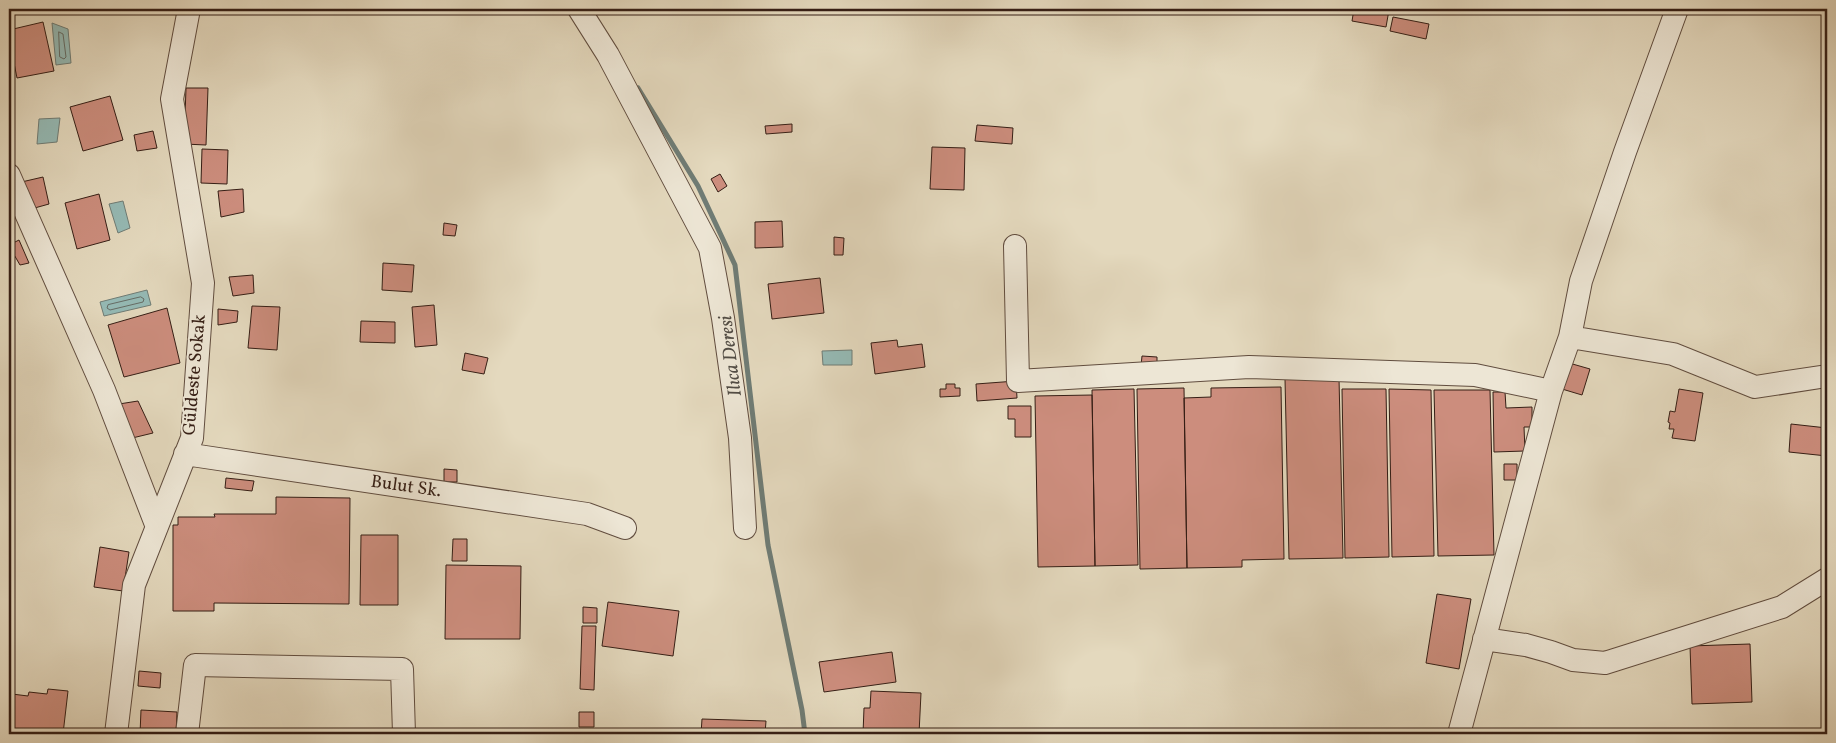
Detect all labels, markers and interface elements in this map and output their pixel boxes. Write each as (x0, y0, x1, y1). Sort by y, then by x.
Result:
street label: Güldeste Sokak (177, 313, 213, 436)
water label: Ilıca Deresi (713, 314, 749, 398)
street label: Bulut Sk. (369, 470, 443, 504)

